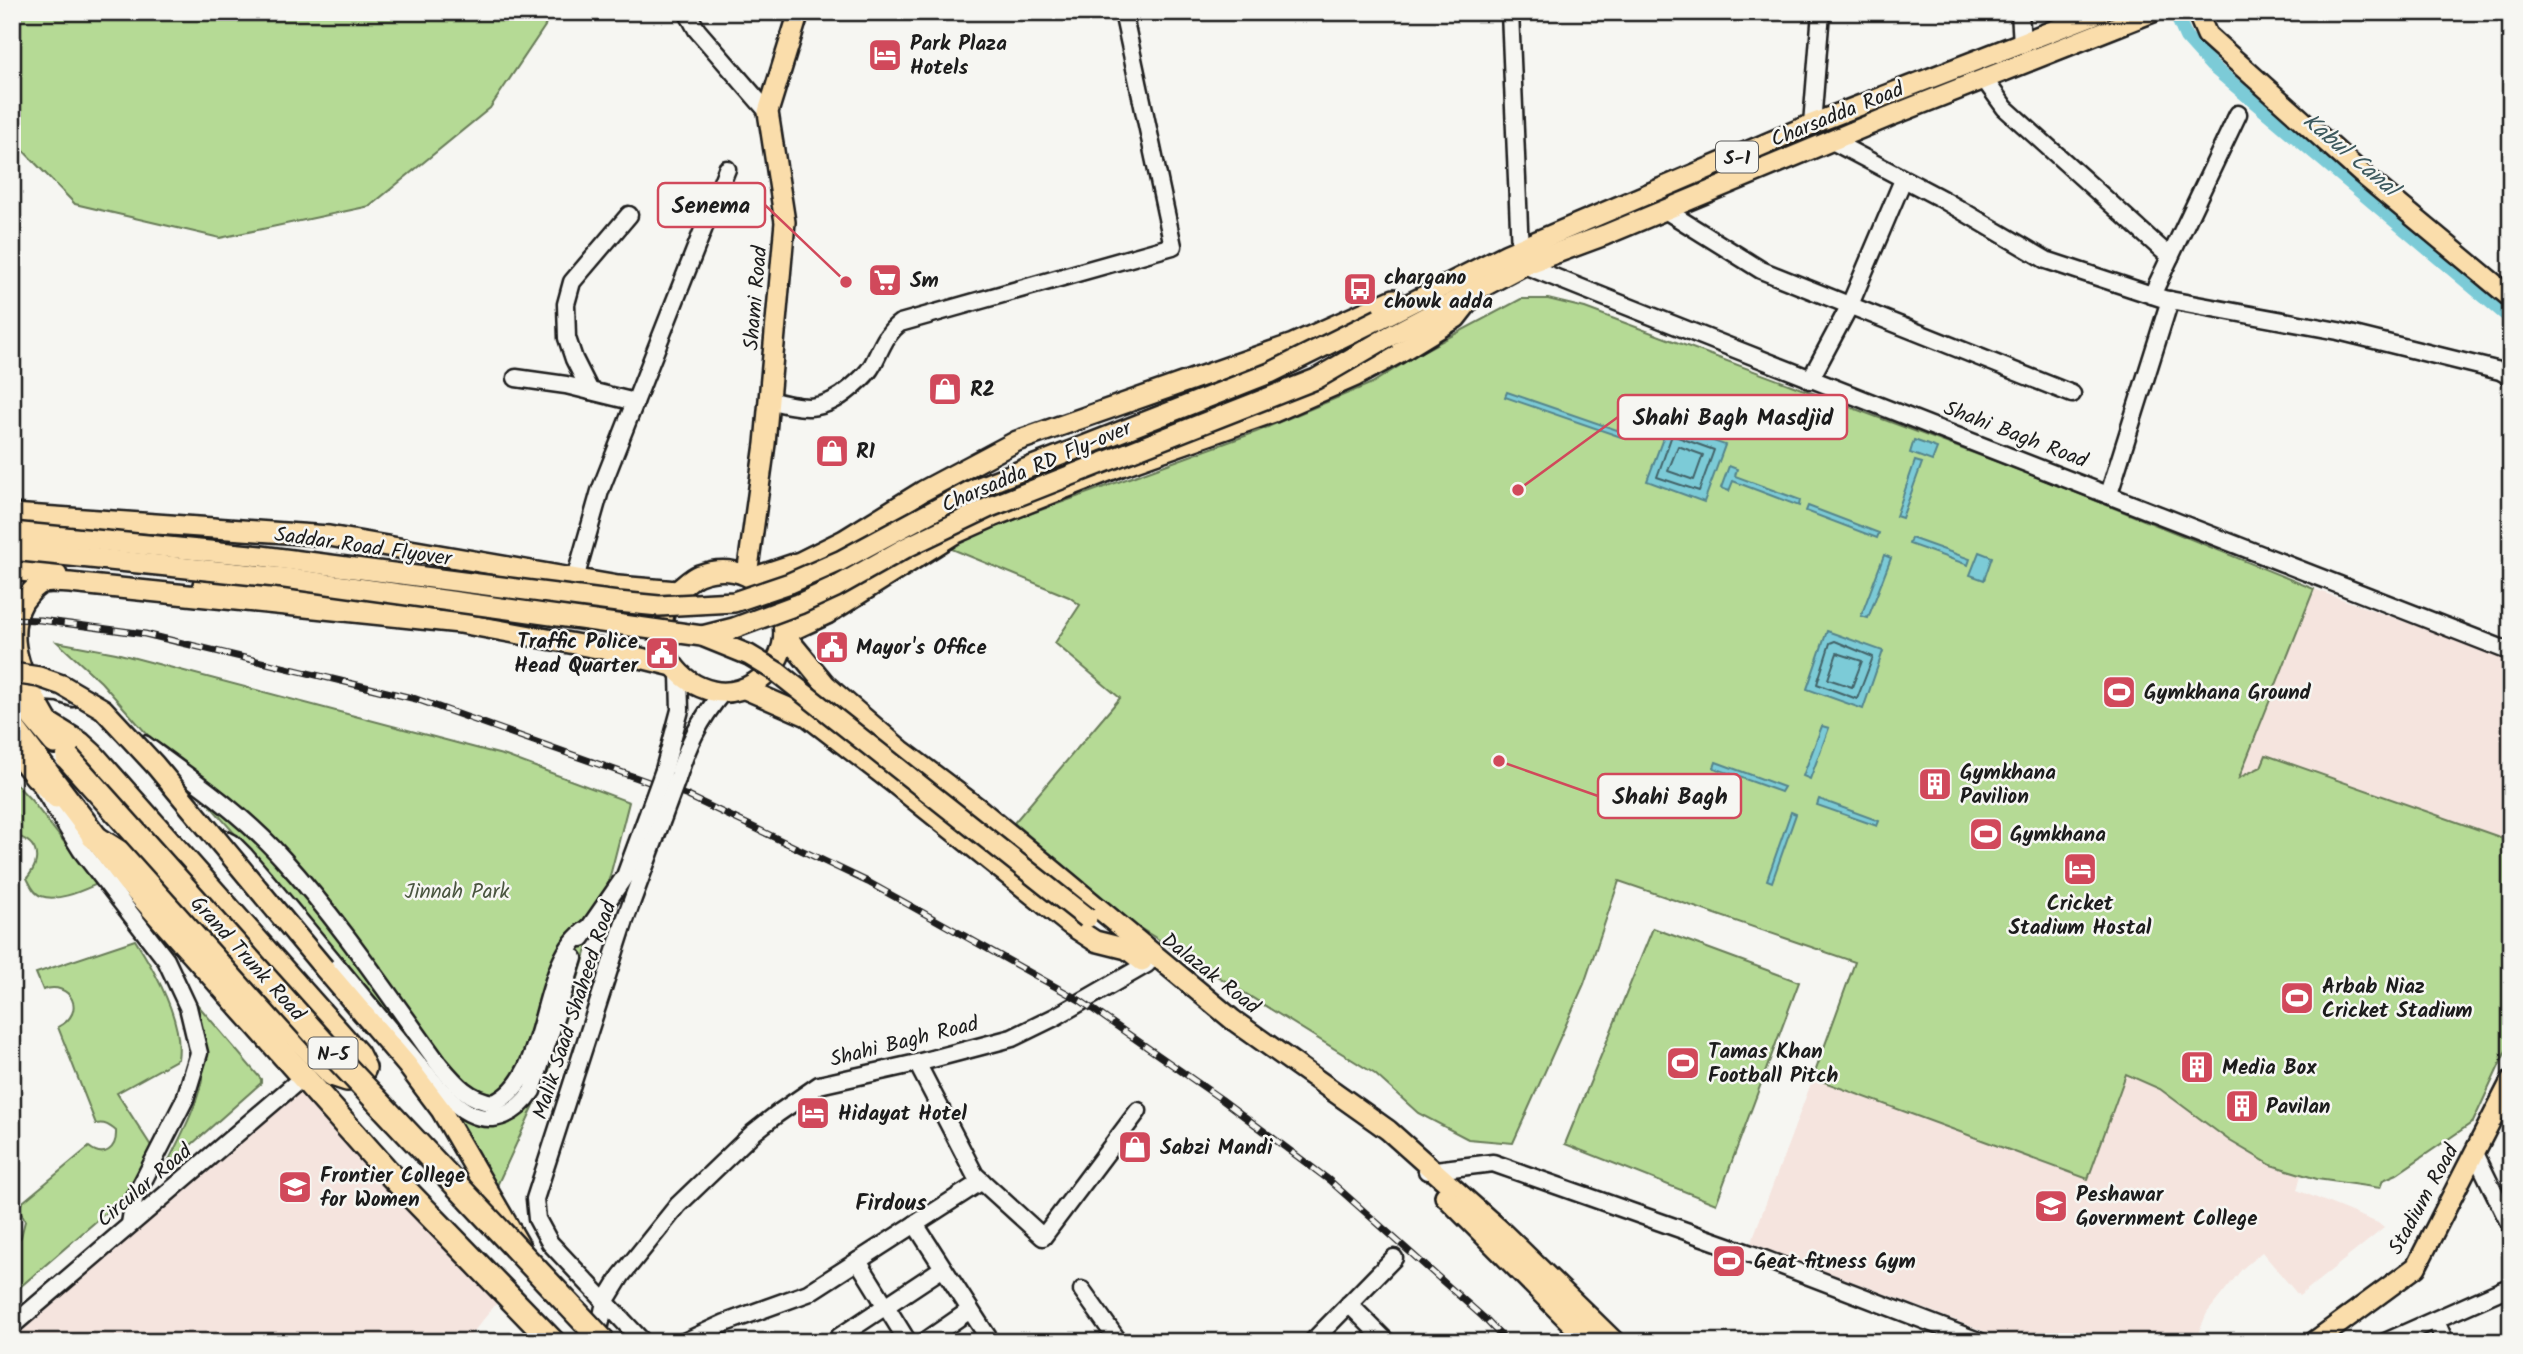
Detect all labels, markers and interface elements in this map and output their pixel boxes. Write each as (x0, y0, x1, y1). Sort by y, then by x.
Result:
place label: Park Plaza Hotels (910, 28, 1007, 85)
hotel icon: Park Plaza Hotels (866, 36, 904, 74)
street label: Charsadda Road (1766, 74, 1909, 157)
water label: Kabul Canal (2294, 105, 2409, 209)
road number: S-1 (1716, 141, 1758, 172)
callout: Senema (658, 183, 765, 227)
text: Senema (672, 189, 750, 225)
street label: Shami Road (736, 244, 778, 352)
supermarket icon: Sm (866, 261, 904, 299)
place label: chargano chowk adda (1384, 262, 1493, 319)
place label: Sm (910, 265, 939, 298)
bus stop icon: chargano chowk adda (1341, 270, 1379, 308)
shop icon: R2 (926, 370, 964, 408)
place label: R2 (970, 374, 995, 407)
street label: Shahi Bagh Road (1939, 393, 2093, 478)
callout: Shahi Bagh Masdjid (1618, 395, 1847, 439)
text: Shahi Bagh Masdjid (1633, 401, 1834, 437)
street label: Charsadda RD Fly-over (937, 412, 1138, 522)
shop icon: R1 (813, 432, 851, 470)
place label: R1 (856, 436, 876, 469)
street label: Saddar Road Flyover (272, 519, 454, 576)
place label: Traffic Police Head Quarter (514, 626, 639, 683)
public building icon: Mayor's Office (813, 628, 851, 666)
place label: Mayor's Office (856, 632, 987, 665)
public building icon: Traffic Police Head Quarter (643, 634, 681, 672)
sports icon: Gymkhana Ground (2100, 673, 2138, 711)
place label: Gymkhana Ground (2144, 677, 2312, 710)
place label: Gymkhana Pavilion (1960, 757, 2056, 814)
building icon: Gymkhana Pavilion (1916, 765, 1954, 803)
callout: Shahi Bagh (1598, 774, 1741, 818)
text: Shahi Bagh (1612, 780, 1728, 816)
sports icon: Gymkhana (1967, 815, 2005, 853)
place label: Gymkhana (2010, 819, 2106, 852)
hotel icon: Cricket Stadium Hostal (2061, 850, 2099, 888)
park label: Jinnah Park (405, 876, 510, 909)
place label: Cricket Stadium Hostal (2009, 888, 2152, 945)
street label: Grand Trunk Road (181, 889, 313, 1030)
street label: Malik Saad Shaheed Road (525, 896, 627, 1124)
street label: Dalazak Road (1153, 925, 1267, 1024)
place label: Arbab Niaz Cricket Stadium (2322, 971, 2472, 1028)
sports icon: Arbab Niaz Cricket Stadium (2278, 979, 2316, 1017)
street label: Shahi Bagh Road (827, 1008, 983, 1077)
place label: Tamas Khan Football Pitch (1708, 1036, 1839, 1093)
road number: N-5 (308, 1037, 358, 1068)
sports icon: Tamas Khan Football Pitch (1664, 1044, 1702, 1082)
building icon: Media Box (2178, 1048, 2216, 1086)
place label: Media Box (2222, 1052, 2317, 1085)
building icon: Pavilan (2223, 1087, 2261, 1125)
place label: Pavilan (2266, 1091, 2331, 1124)
hotel icon: Hidayat Hotel (794, 1094, 832, 1132)
place label: Hidayat Hotel (838, 1098, 967, 1131)
shop icon: Sabzi Mandi (1116, 1128, 1154, 1166)
place label: Sabzi Mandi (1160, 1132, 1273, 1165)
street label: Circular Road (90, 1136, 201, 1236)
street label: Stadium Road (2380, 1138, 2469, 1261)
place label: Frontier College for Women (320, 1160, 465, 1217)
school or university icon: Frontier College for Women (276, 1168, 314, 1206)
place label: Peshawar Government College (2076, 1179, 2257, 1236)
district label: Firdous (855, 1186, 927, 1222)
school or university icon: Peshawar Government College (2032, 1187, 2070, 1225)
sports icon: Geat fitness Gym (1710, 1242, 1748, 1280)
place label: Geat fitness Gym (1754, 1246, 1916, 1279)

